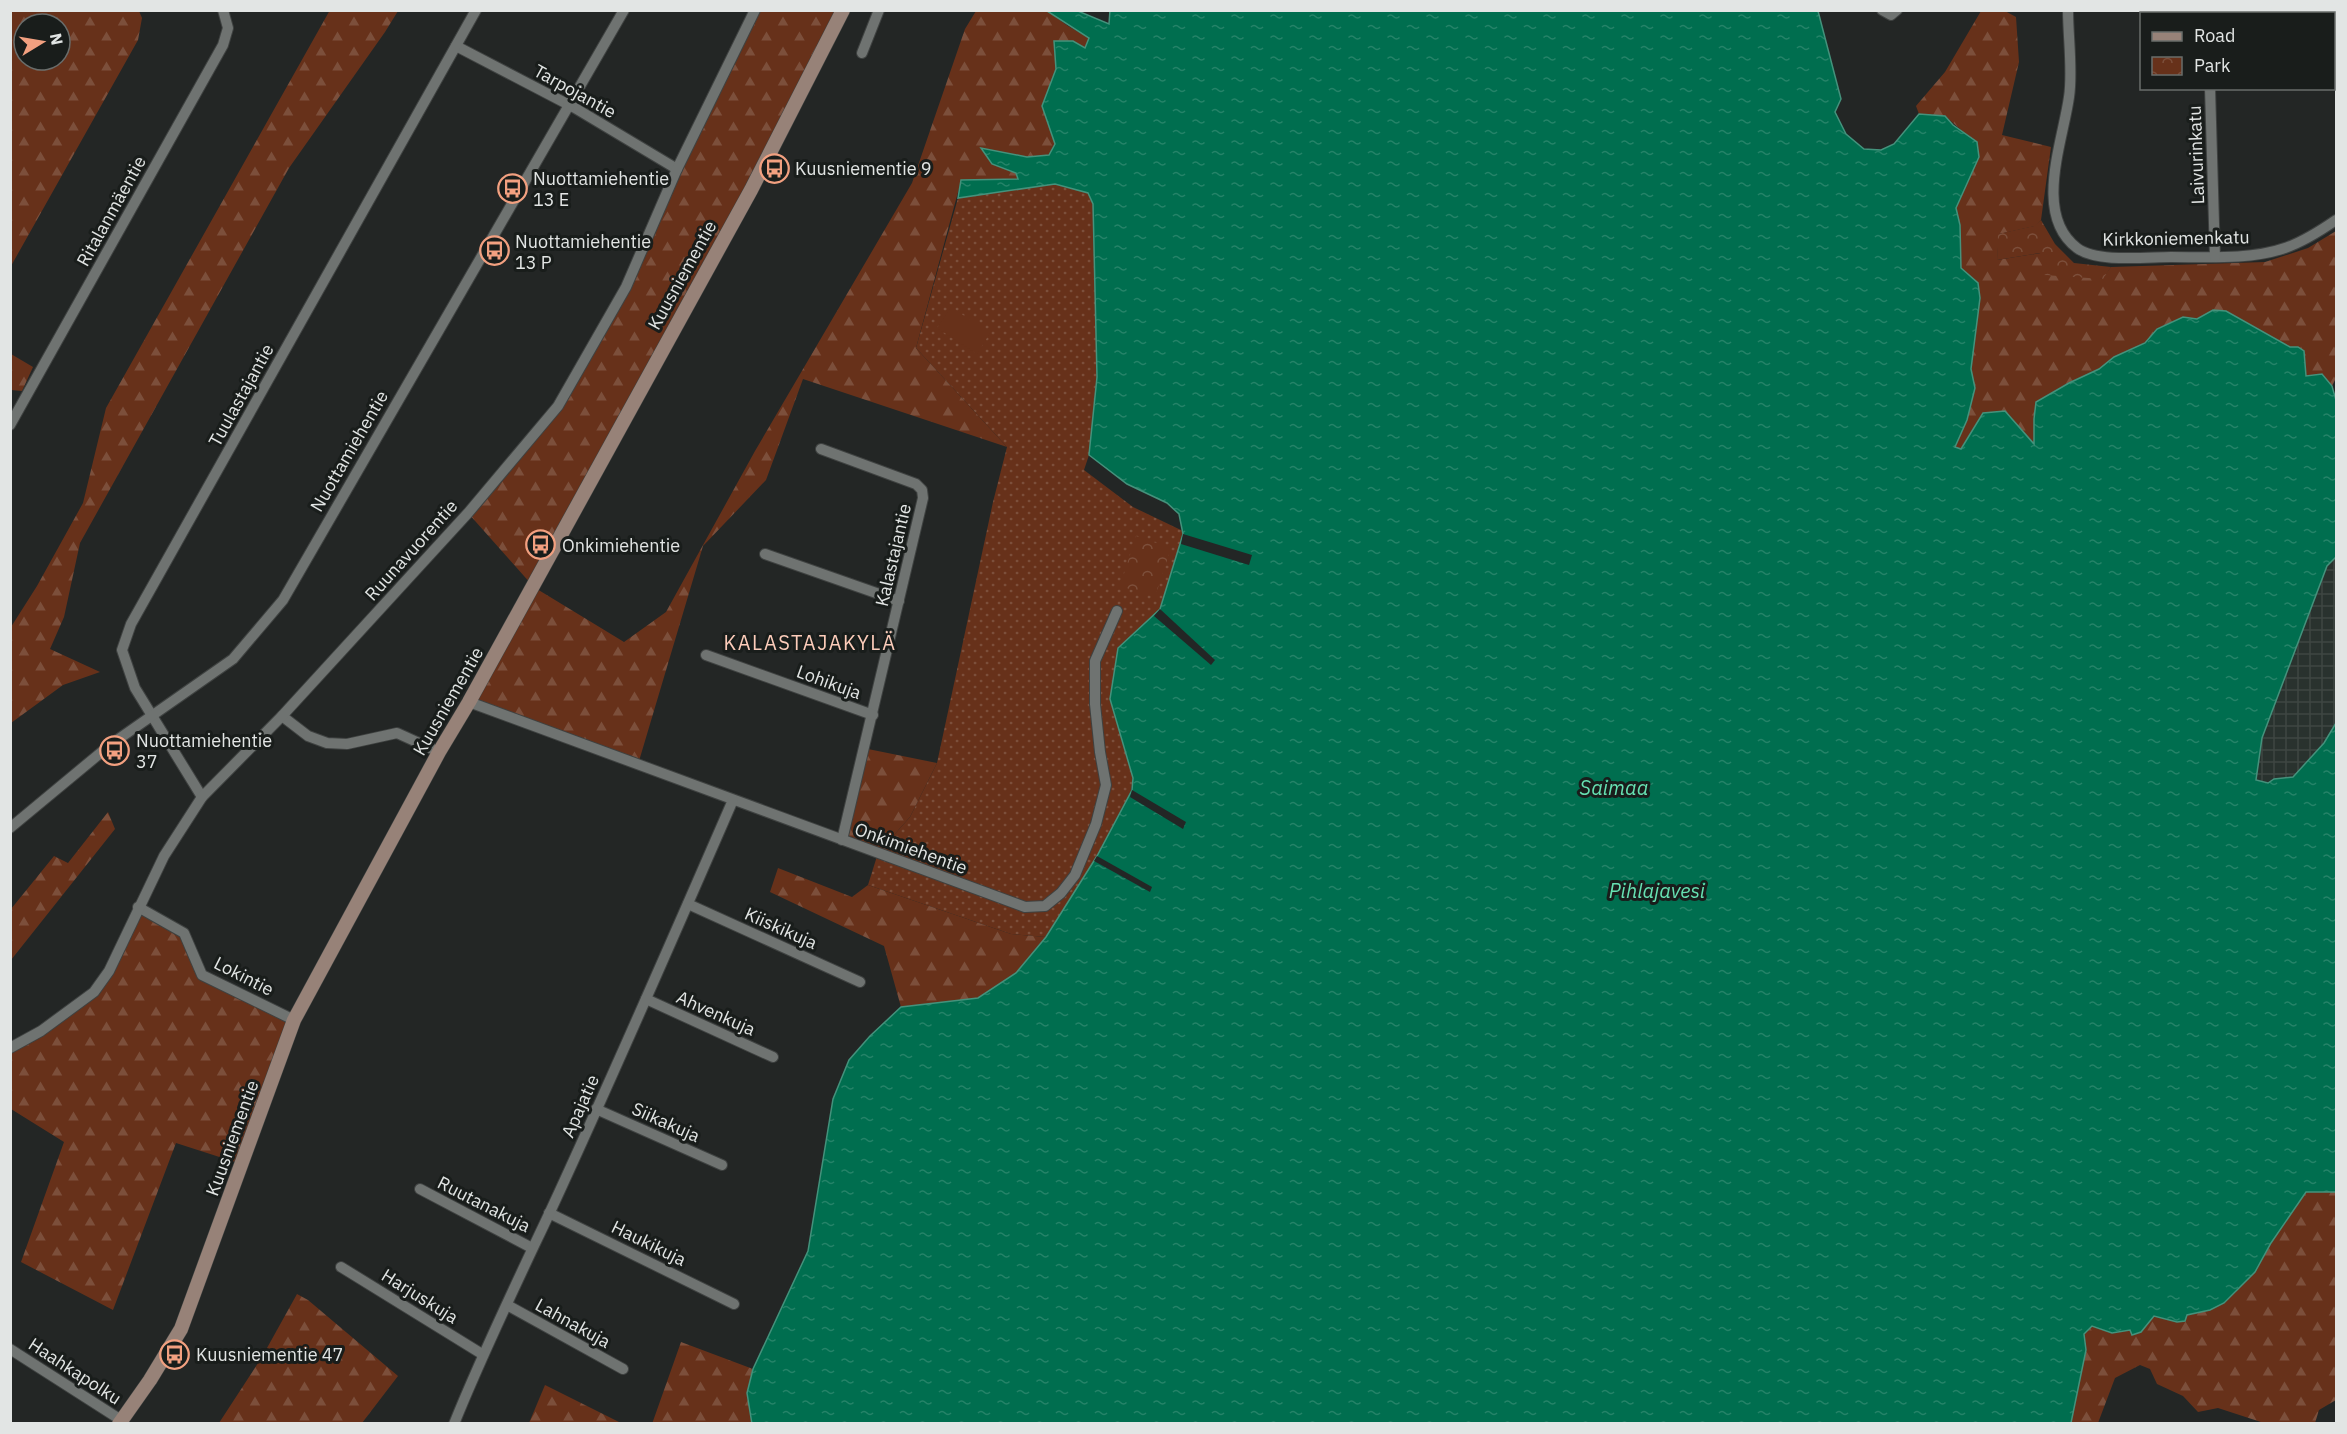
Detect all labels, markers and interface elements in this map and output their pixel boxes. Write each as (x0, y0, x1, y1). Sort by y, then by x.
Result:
north arrow (12, 12, 72, 72)
legend (2140, 12, 2335, 90)
text: Road (2194, 24, 2235, 47)
text: N (46, 32, 68, 47)
text: Park (2194, 54, 2231, 77)
street label: Tarpojantie (530, 59, 620, 123)
street label: Laivurinkatu (2183, 105, 2209, 205)
street label: Ritalanmäentie (71, 152, 151, 270)
bus stop icon: Kuusniementie 9 (758, 152, 790, 184)
place label: Kuusniementie 9 (795, 157, 932, 180)
place label: Nuottamiehentie 13 E (533, 167, 669, 211)
bus stop icon: Nuottamiehentie 13 E (496, 172, 528, 204)
street label: Kuusniementie (642, 216, 722, 334)
street label: Kirkkoniemenkatu (2102, 225, 2250, 251)
place label: Nuottamiehentie 13 P (515, 230, 651, 274)
bus stop icon: Nuottamiehentie 13 P (478, 235, 510, 267)
street label: Tuulastajantie (203, 339, 279, 450)
street label: Nuottamiehentie (305, 386, 393, 516)
street label: Ruunavuorentie (360, 495, 462, 605)
street label: Kalastajantie (870, 501, 916, 609)
bus stop icon: Onkimiehentie (525, 529, 557, 561)
place label: Onkimiehentie (562, 534, 680, 557)
district label: KALASTAJAKYLÄ (724, 629, 897, 656)
street label: Kuusniementie (408, 643, 488, 759)
street label: Lohikuja (793, 660, 865, 704)
place label: Nuottamiehentie 37 (136, 729, 272, 773)
bus stop icon: Nuottamiehentie 37 (99, 734, 131, 766)
water label: Saimaa (1580, 774, 1648, 801)
street label: Onkimiehentie (852, 817, 971, 879)
water label: Pihlajavesi (1609, 877, 1706, 904)
street label: Kiiskikuja (741, 902, 821, 954)
street label: Lokintie (210, 951, 278, 1001)
street label: Ahvenkuja (673, 985, 759, 1041)
street label: Apajatie (556, 1071, 604, 1141)
street label: Kuusniementie (200, 1077, 264, 1199)
street label: Siikakuja (628, 1097, 704, 1147)
street label: Ruutanakuja (434, 1171, 535, 1237)
street label: Haukikuja (608, 1215, 690, 1271)
street label: Harjuskuja (377, 1263, 463, 1329)
street label: Lahnakuja (531, 1293, 615, 1353)
street label: Haahkapolku (24, 1332, 126, 1410)
bus stop icon: Kuusniementie 47 (159, 1338, 191, 1370)
place label: Kuusniementie 47 (196, 1343, 343, 1366)

